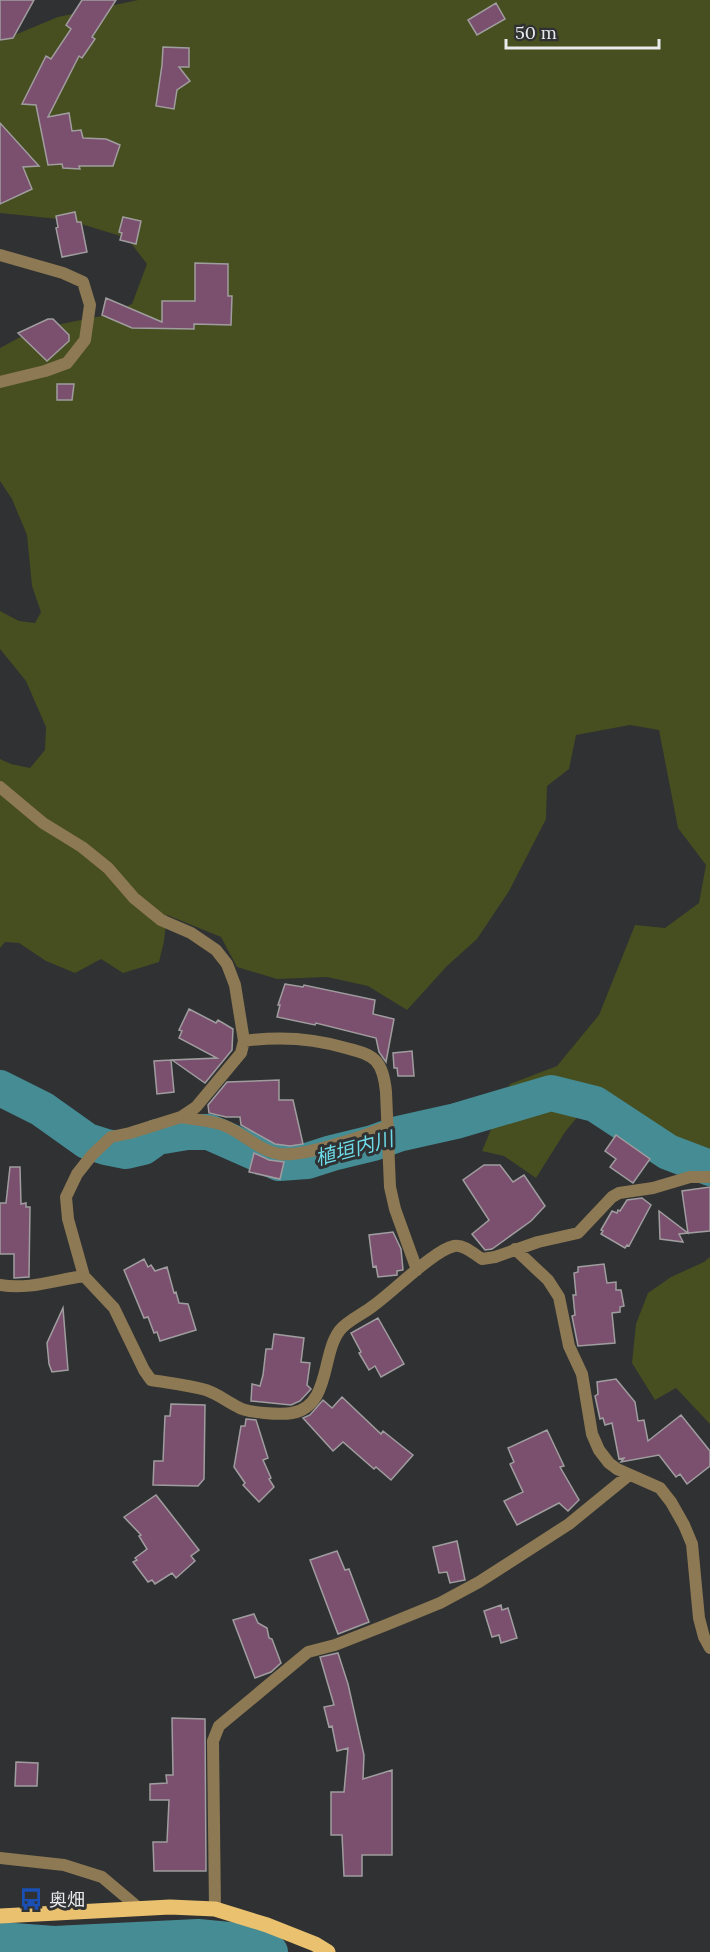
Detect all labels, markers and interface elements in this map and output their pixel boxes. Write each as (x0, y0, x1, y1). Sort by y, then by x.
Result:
scale bar (506, 12, 659, 50)
text: 50 m (515, 21, 557, 44)
water label: 植垣内川 (312, 1125, 398, 1170)
bus stop icon: 奥畑 (18, 1886, 44, 1912)
place label: 奥畑 (49, 1888, 85, 1911)

